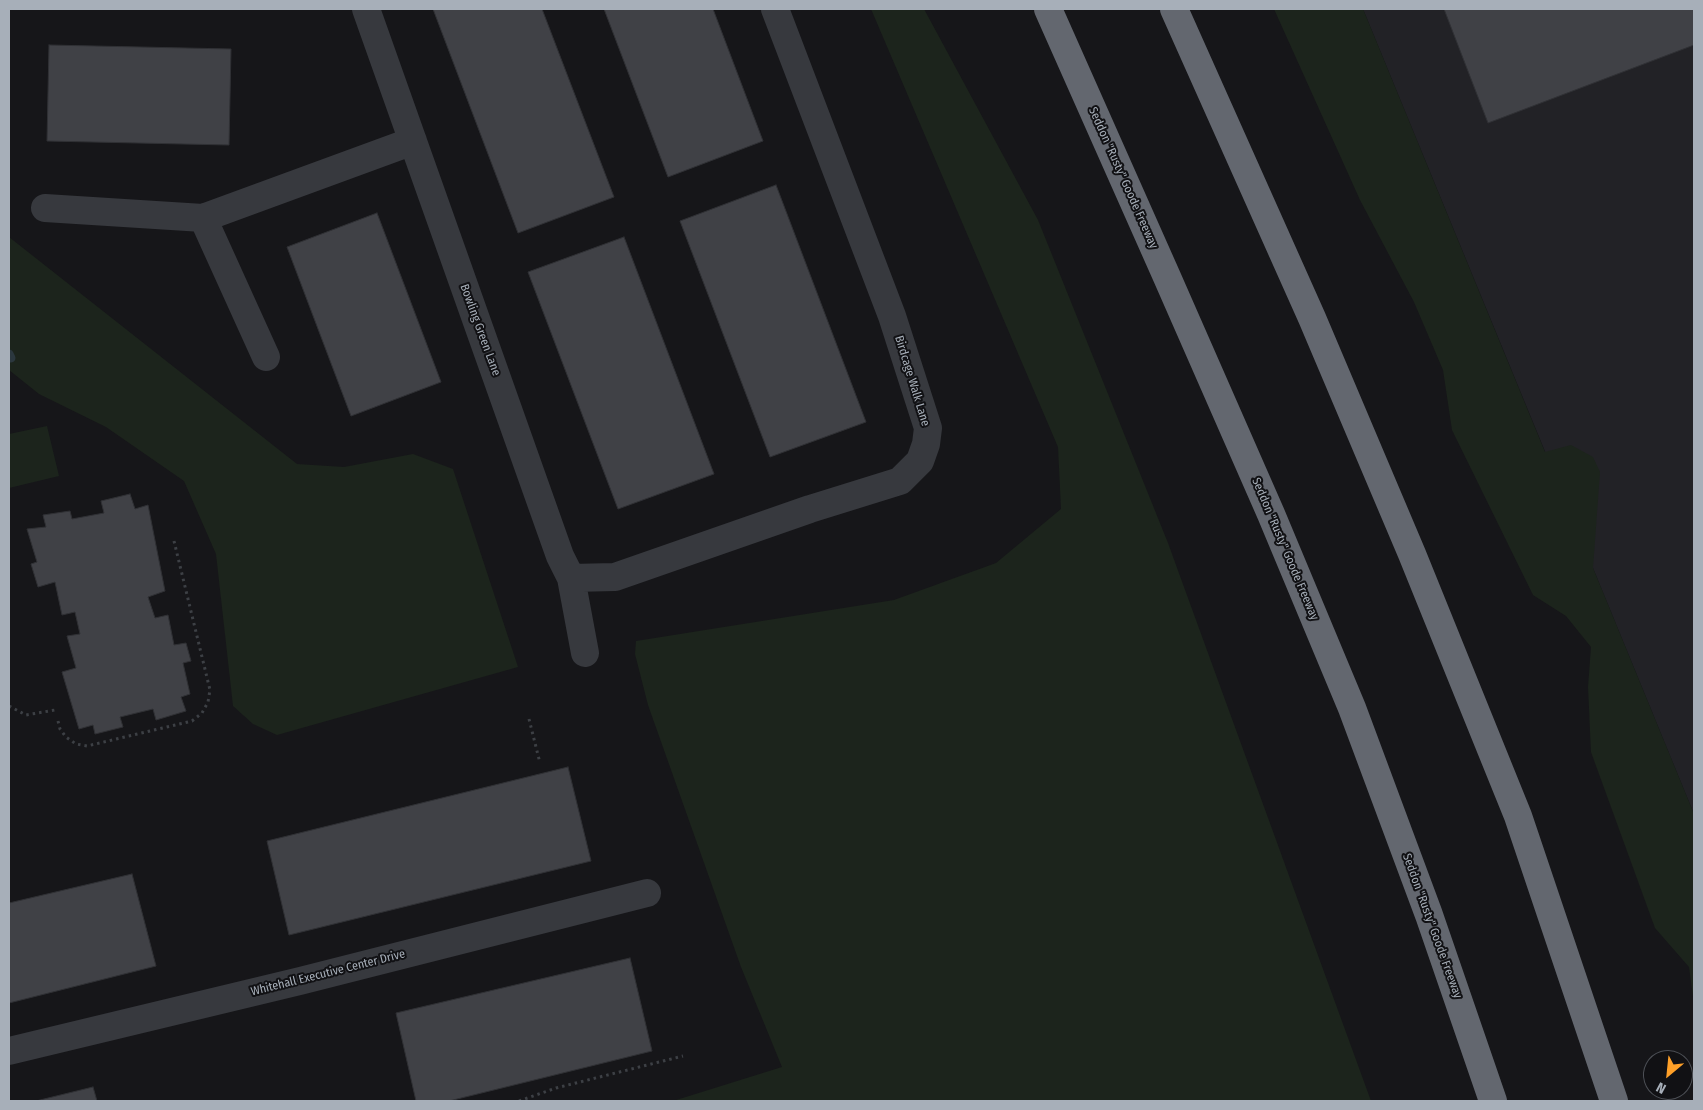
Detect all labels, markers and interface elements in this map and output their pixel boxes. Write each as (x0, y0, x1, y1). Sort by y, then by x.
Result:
street label: Seddon "Rusty" Goode Freeway (1085, 105, 1161, 251)
street label: Bowling Green Lane (457, 282, 503, 378)
street label: Birdcage Walk Lane (891, 334, 933, 428)
street label: Seddon "Rusty" Goode Freeway (1248, 476, 1322, 622)
street label: Seddon "Rusty" Goode Freeway (1399, 852, 1465, 1000)
street label: Whitehall Executive Center Drive (249, 947, 407, 999)
north arrow (1643, 1050, 1693, 1100)
text: N (1654, 1078, 1669, 1097)

